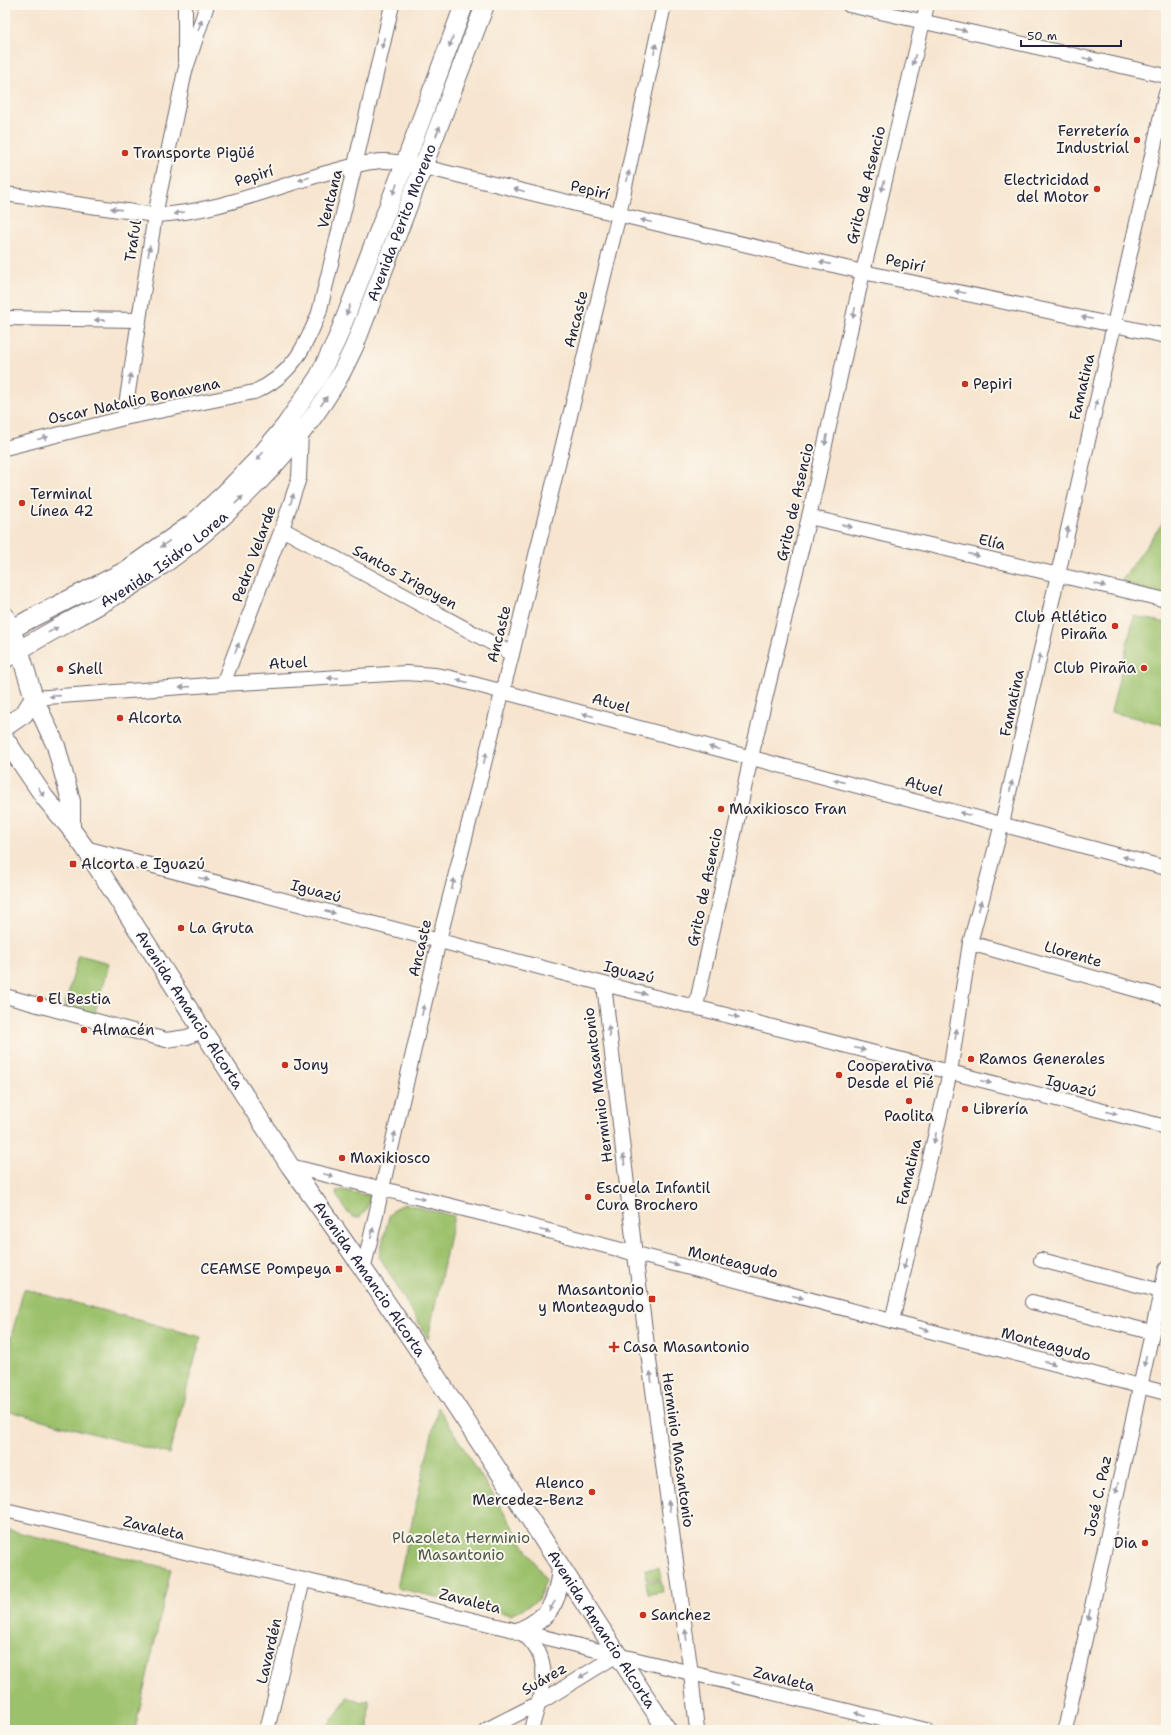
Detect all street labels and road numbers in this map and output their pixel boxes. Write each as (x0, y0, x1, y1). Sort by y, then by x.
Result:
street label: Grito de Asencio (842, 124, 890, 246)
street label: Avenida Perito Moreno (362, 141, 441, 304)
street label: Pepirí (232, 160, 277, 191)
street label: Ventana (313, 167, 347, 231)
street label: Pepirí (568, 176, 612, 205)
street label: Traful (120, 218, 146, 263)
street label: Pepirí (884, 249, 927, 277)
street label: Ancaste (559, 288, 593, 350)
street label: Famatina (1065, 351, 1100, 422)
street label: Oscar Natalio Bonavena (46, 373, 222, 429)
street label: Grito de Asencio (772, 441, 818, 563)
street label: Pedro Velarde (227, 503, 281, 605)
street label: Avenida Isidro Lorea (96, 506, 233, 612)
street label: Elía (977, 529, 1008, 555)
street label: Santos Irigoyen (349, 540, 461, 614)
street label: Ancaste (482, 603, 516, 665)
street label: Atuel (268, 652, 308, 674)
street label: Famatina (995, 667, 1029, 738)
street label: Atuel (590, 688, 633, 718)
street label: Atuel (903, 771, 946, 801)
street label: Grito de Asencio (683, 826, 727, 948)
street label: Iguazú (288, 875, 344, 907)
street label: Ancaste (404, 917, 436, 979)
street label: Avenida Amancio Alcorta (131, 927, 248, 1094)
street label: Llorente (1042, 936, 1104, 972)
street label: Iguazú (601, 956, 657, 988)
street label: Herminio Masantonio (579, 1006, 617, 1164)
street label: Iguazú (1043, 1070, 1099, 1102)
street label: Famatina (892, 1136, 927, 1207)
street label: Avenida Amancio Alcorta (309, 1197, 431, 1361)
street label: Monteagudo (686, 1241, 780, 1283)
street label: Monteagudo (999, 1322, 1093, 1366)
street label: Herminio Masantonio (657, 1371, 699, 1529)
street label: José C. Paz (1080, 1454, 1116, 1538)
street label: Zavaleta (121, 1511, 187, 1545)
street label: Avenida Amancio Alcorta (543, 1546, 661, 1713)
street label: Zavaleta (437, 1584, 503, 1618)
street label: Lavardén (252, 1616, 286, 1686)
street label: Suárez (518, 1658, 570, 1700)
street label: Zavaleta (751, 1662, 817, 1696)

